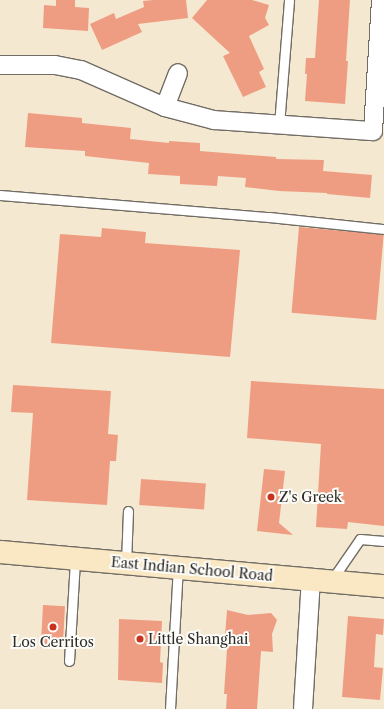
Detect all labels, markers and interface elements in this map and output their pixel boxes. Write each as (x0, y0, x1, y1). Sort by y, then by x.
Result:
place label: Z's Greek (279, 489, 342, 505)
marker: Z's Greek (266, 492, 276, 502)
street label: East Indian School Road (110, 554, 274, 584)
marker: Los Cerritos (48, 622, 58, 632)
place label: Little Shanghai (148, 631, 248, 647)
place label: Los Cerritos (12, 634, 94, 650)
marker: Little Shanghai (135, 634, 145, 644)

